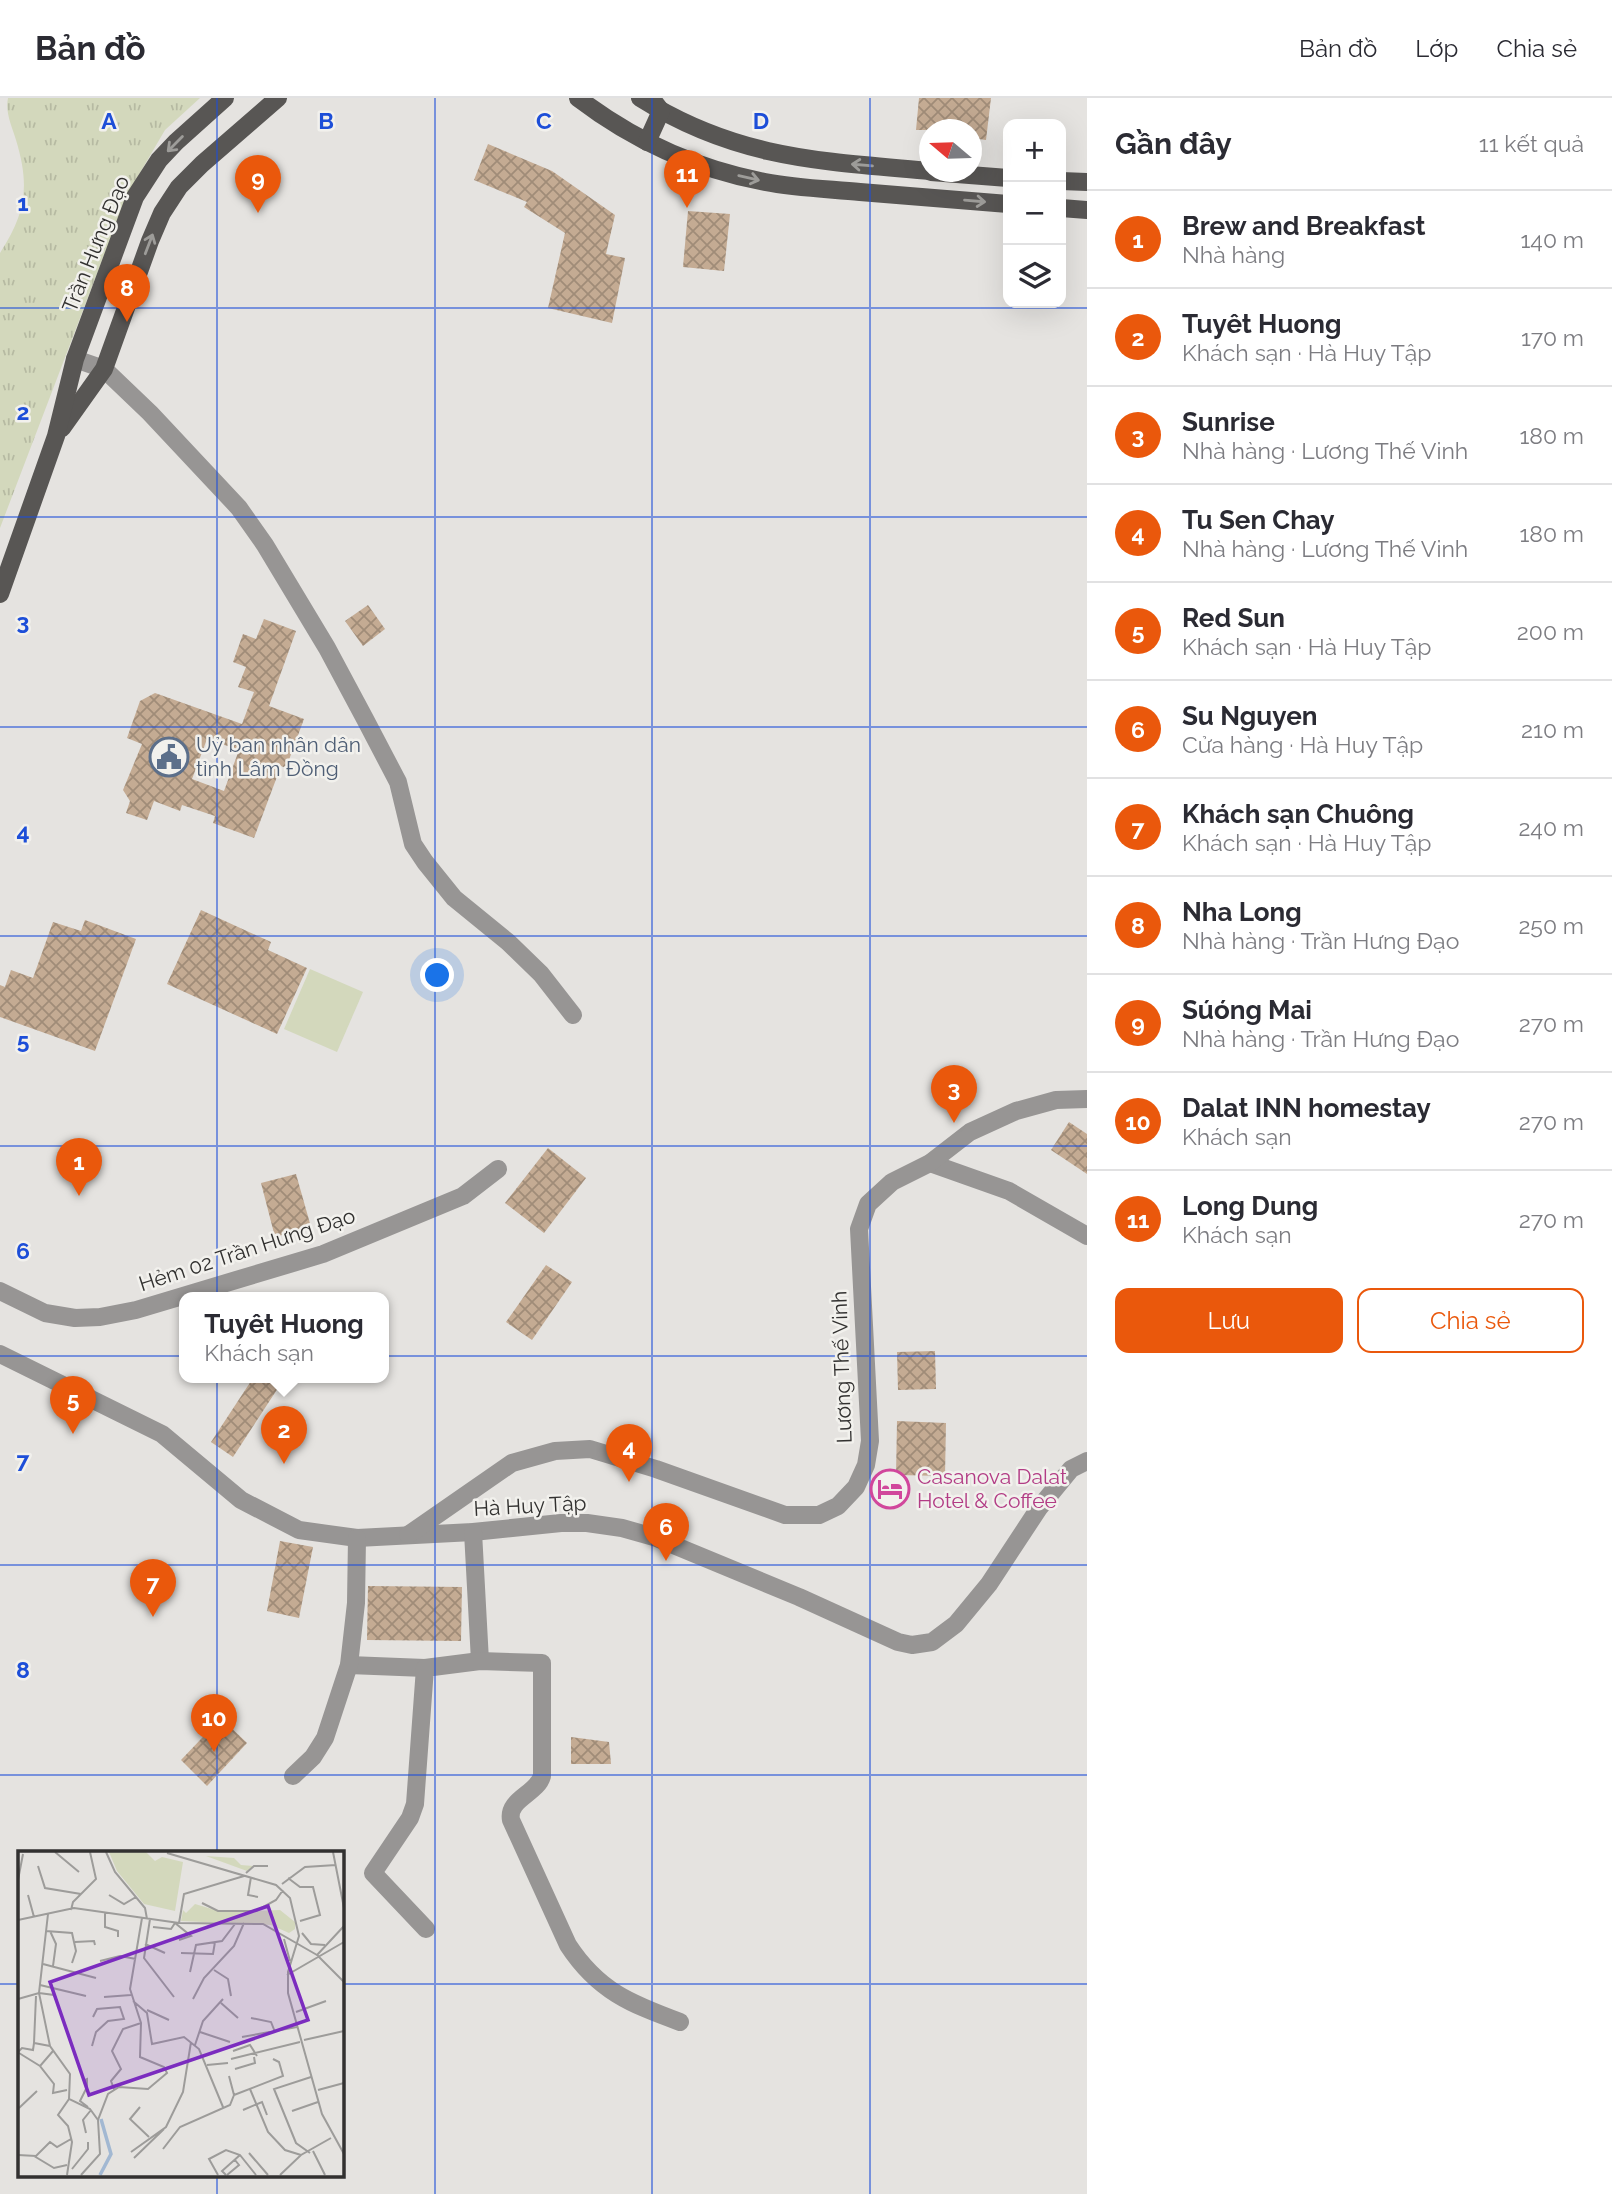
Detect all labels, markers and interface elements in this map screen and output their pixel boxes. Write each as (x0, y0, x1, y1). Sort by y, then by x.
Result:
text: Bản đồ (35, 29, 146, 68)
text: Bản đồ (1299, 34, 1377, 63)
text: Lớp (1415, 34, 1458, 63)
text: Chia sẻ (1496, 34, 1577, 63)
text: A (101, 107, 117, 134)
text: B (318, 107, 334, 134)
text: C (536, 107, 552, 134)
text: D (753, 107, 769, 134)
north arrow (919, 119, 982, 182)
map controls (1003, 119, 1066, 308)
button: + (1003, 119, 1066, 182)
text: Gần đây (1115, 126, 1232, 161)
text: 11 kết quả (1479, 130, 1584, 157)
one-way arrow (167, 135, 184, 152)
pin: 11 (664, 150, 710, 208)
pin: 9 (235, 155, 281, 213)
one-way arrow (851, 158, 873, 171)
street label: Trần Hưng Đạo (57, 172, 134, 316)
one-way arrow (737, 172, 760, 186)
button: − (1003, 182, 1066, 245)
text: 1 (17, 189, 29, 216)
one-way arrow (963, 195, 986, 208)
text: Brew and Breakfast (1182, 211, 1425, 241)
text: 1 (1132, 226, 1144, 253)
text: 140 m (1521, 226, 1584, 253)
one-way arrow (144, 234, 157, 256)
text: Nhà hàng (1182, 241, 1285, 268)
button: layers (1003, 245, 1066, 308)
pin: 8 (104, 264, 150, 322)
text: Tuyêt Huong (1182, 309, 1341, 339)
text: 2 (1132, 324, 1144, 351)
text: 170 m (1521, 324, 1584, 351)
text: Khách sạn · Hà Huy Tập (1182, 339, 1431, 366)
text: 2 (17, 398, 29, 425)
text: Sunrise (1182, 407, 1275, 437)
text: 3 (1132, 422, 1144, 449)
text: 180 m (1519, 422, 1584, 449)
text: Nhà hàng · Lương Thế Vinh (1182, 437, 1468, 464)
text: Tu Sen Chay (1182, 505, 1335, 535)
text: 4 (1131, 520, 1145, 547)
text: 180 m (1519, 520, 1584, 547)
text: Nhà hàng · Lương Thế Vinh (1182, 535, 1468, 562)
text: Red Sun (1182, 603, 1285, 633)
text: 3 (17, 608, 29, 635)
text: 5 (1132, 618, 1144, 645)
text: 200 m (1517, 618, 1584, 645)
text: Khách sạn · Hà Huy Tập (1182, 633, 1431, 660)
text: Su Nguyen (1182, 701, 1317, 731)
text: 6 (1131, 716, 1145, 743)
text: 210 m (1521, 716, 1584, 743)
text: Cửa hàng · Hà Huy Tập (1182, 731, 1423, 758)
place label: Uỷ ban nhân dân tỉnh Lâm Đồng (196, 732, 361, 781)
public building icon: Uỷ ban nhân dân tỉnh Lâm Đồng (148, 736, 190, 778)
text: Khách sạn Chuông (1182, 799, 1414, 829)
text: 7 (1132, 814, 1144, 841)
text: 240 m (1518, 814, 1584, 841)
text: 4 (16, 818, 30, 845)
text: Khách sạn · Hà Huy Tập (1182, 829, 1431, 856)
text: Nha Long (1182, 897, 1302, 927)
text: 8 (1131, 912, 1145, 939)
text: 250 m (1518, 912, 1584, 939)
text: Nhà hàng · Trần Hưng Đạo (1182, 927, 1459, 954)
your location (420, 958, 454, 992)
text: Súóng Mai (1182, 995, 1312, 1025)
text: 9 (1131, 1010, 1145, 1037)
text: 270 m (1519, 1010, 1584, 1037)
text: Nhà hàng · Trần Hưng Đạo (1182, 1025, 1459, 1052)
text: 5 (17, 1027, 30, 1054)
pin: 3 (931, 1065, 977, 1123)
text: Dalat INN homestay (1182, 1093, 1431, 1123)
text: 10 (1125, 1108, 1151, 1135)
text: 270 m (1519, 1108, 1584, 1135)
text: Khách sạn (1182, 1123, 1292, 1150)
pin: 1 (56, 1138, 102, 1196)
text: Long Dung (1182, 1191, 1318, 1221)
street label: Hẻm 02 Trần Hưng Đạo (136, 1203, 358, 1296)
text: 11 (1127, 1206, 1149, 1233)
text: 270 m (1519, 1206, 1584, 1233)
text: Khách sạn (1182, 1221, 1292, 1248)
text: 6 (16, 1237, 30, 1264)
button: Lưu (1115, 1288, 1343, 1353)
button: Chia sẻ (1357, 1288, 1584, 1353)
street label: Lương Thế Vinh (826, 1290, 857, 1444)
popup (179, 1292, 389, 1383)
text: Tuyêt Huong (204, 1309, 364, 1339)
text: Khách sạn (204, 1339, 314, 1366)
pin: 5 (50, 1376, 96, 1434)
pin: 2 (261, 1406, 307, 1464)
pin: 4 (606, 1424, 652, 1482)
text: 7 (17, 1446, 30, 1473)
place label: Casanova Dalat Hotel & Coffee (917, 1464, 1067, 1513)
hotel icon: Casanova Dalat Hotel & Coffee (869, 1468, 911, 1510)
street label: Hà Huy Tập (473, 1490, 587, 1521)
pin: 6 (643, 1503, 689, 1561)
pin: 7 (130, 1559, 176, 1617)
text: 8 (16, 1656, 30, 1683)
pin: 10 (191, 1694, 237, 1752)
inset map (18, 1851, 343, 2176)

